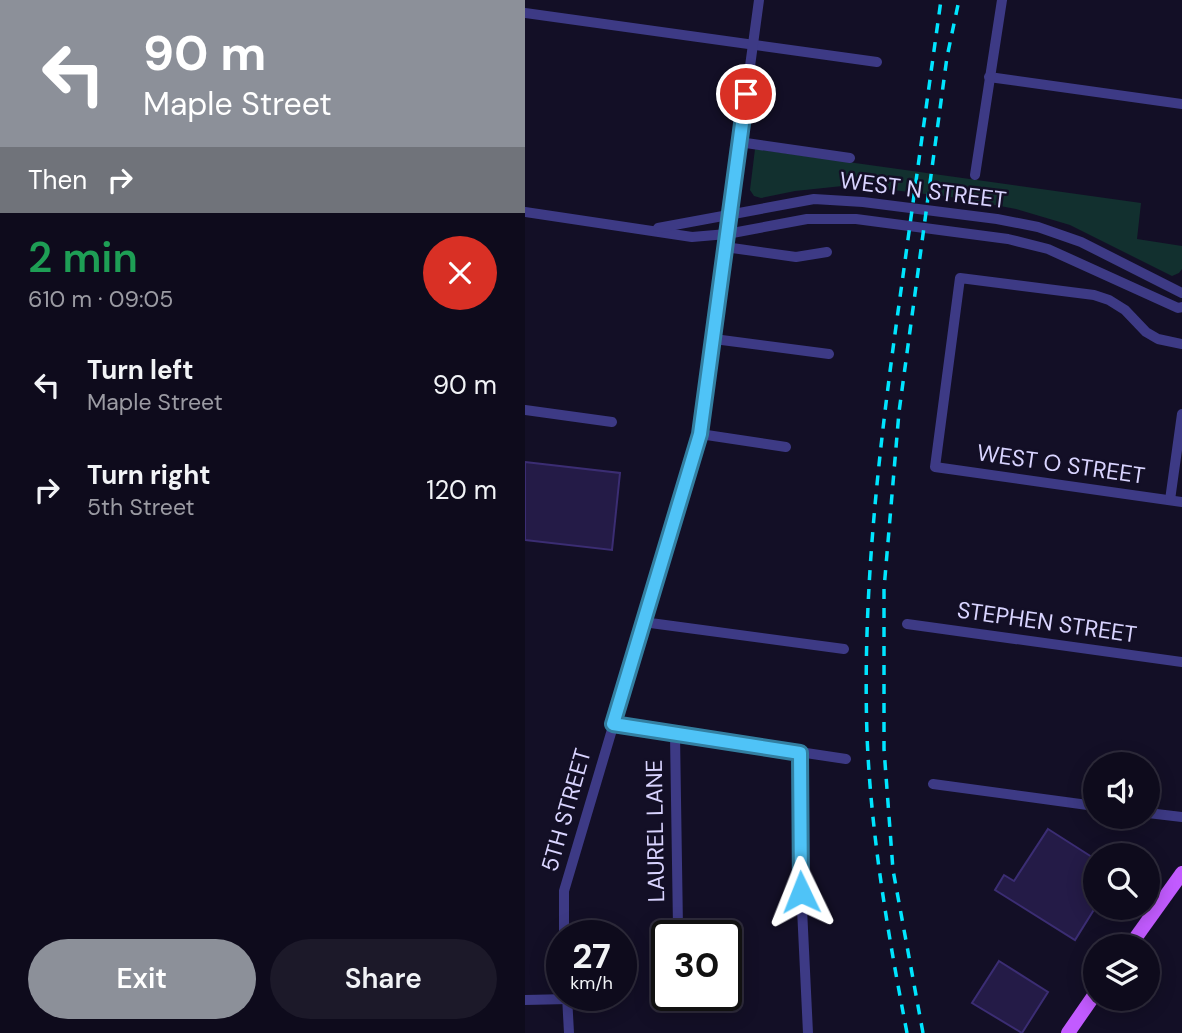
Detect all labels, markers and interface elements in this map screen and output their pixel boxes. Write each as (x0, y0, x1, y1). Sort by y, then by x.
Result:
text: 90 m (143, 21, 266, 85)
icon: left (28, 28, 119, 119)
pin (716, 64, 776, 124)
icon: arrive (727, 75, 765, 113)
text: Maple Street (143, 83, 332, 125)
icon: right (101, 161, 139, 199)
text: Then (28, 163, 87, 197)
street label: WEST N STREET (838, 165, 1008, 215)
text: 2 min (28, 230, 138, 285)
button: close (423, 236, 497, 310)
text: 610 m · 09:05 (28, 284, 173, 314)
text: Turn left (87, 353, 194, 387)
icon: left (28, 366, 66, 404)
text: 90 m (433, 368, 497, 402)
text: Maple Street (87, 387, 223, 417)
street label: WEST O STREET (975, 437, 1147, 491)
text: Turn right (87, 458, 211, 492)
icon: right (28, 471, 66, 509)
text: 120 m (426, 473, 497, 507)
text: 5th Street (87, 492, 195, 522)
street label: STEPHEN STREET (955, 595, 1139, 649)
street label: 5TH STREET (534, 745, 598, 875)
map controls (1083, 752, 1160, 1011)
button: sound (1083, 752, 1160, 829)
street label: LAUREL LANE (639, 759, 671, 903)
button: search (1083, 843, 1160, 920)
position arrow (764, 855, 838, 929)
speed limit sign: 30 (651, 920, 742, 1011)
text: 27 (572, 933, 611, 979)
button: layers (1083, 934, 1160, 1011)
button: Exit (28, 939, 256, 1019)
button: Share (270, 939, 497, 1019)
text: km/h (570, 971, 613, 995)

